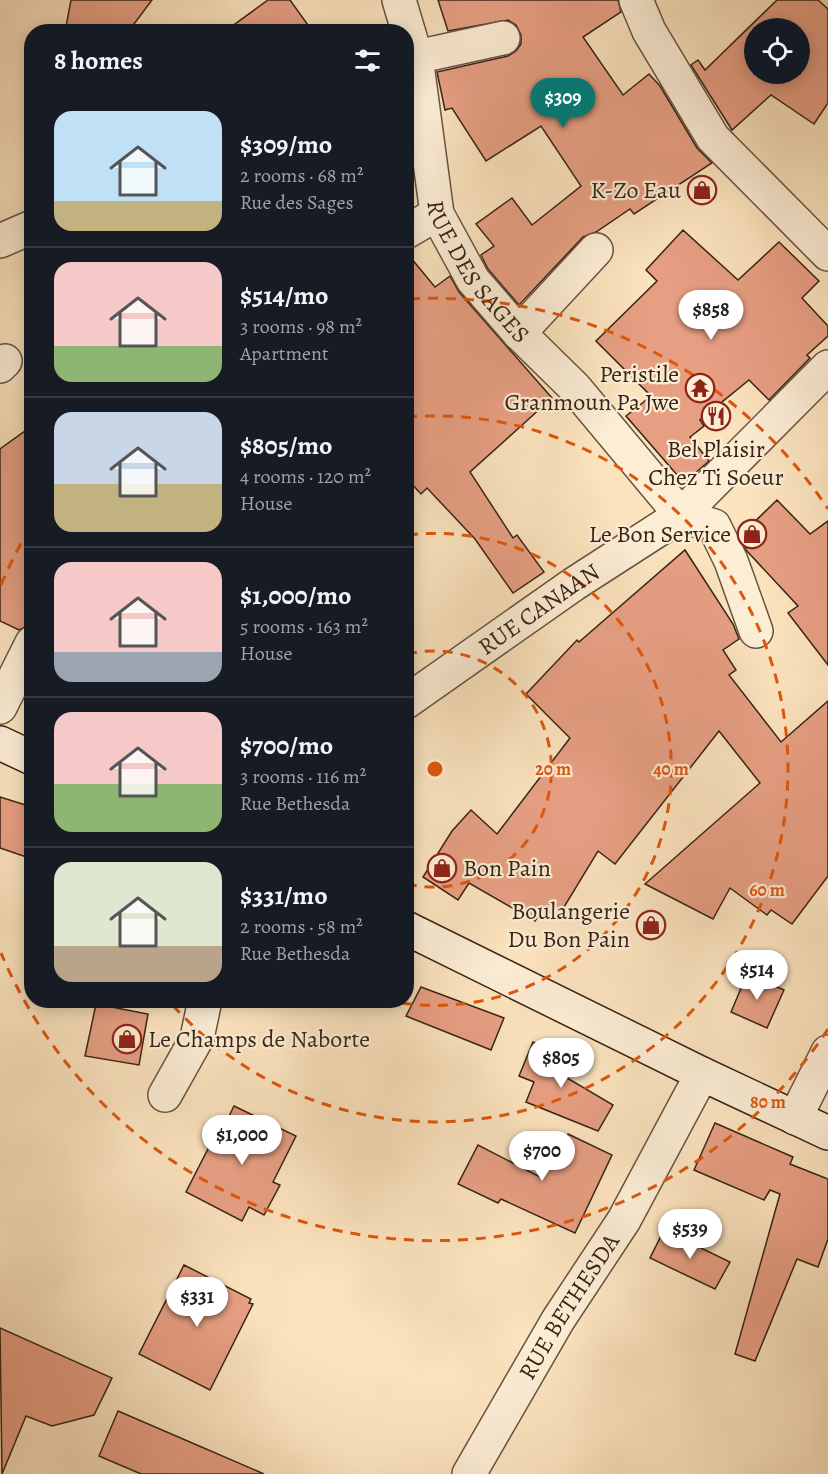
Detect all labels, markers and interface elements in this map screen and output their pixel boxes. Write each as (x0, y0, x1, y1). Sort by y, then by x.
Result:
map controls (744, 18, 810, 84)
button: locate (744, 18, 810, 84)
text: 8 homes (54, 43, 143, 78)
icon: filters (351, 44, 384, 77)
pin: $309 (527, 78, 599, 129)
text: $309 (544, 84, 582, 111)
text: $309/mo (240, 127, 332, 162)
icon: home (102, 135, 174, 207)
text: 2 rooms · 68 m² (240, 162, 364, 189)
place label: K-Zo Eau (591, 174, 681, 206)
shop icon: K-Zo Eau (686, 174, 718, 206)
text: Rue des Sages (240, 189, 354, 216)
street label: RUE DES SAGES (419, 198, 536, 350)
text: $514/mo (240, 278, 329, 313)
icon: home (102, 286, 174, 358)
pin: $858 (675, 290, 747, 341)
text: $858 (692, 296, 730, 323)
text: 3 rooms · 98 m² (240, 313, 362, 340)
text: Apartment (240, 340, 329, 367)
place label: Peristile Granmoun Pa Jwe (505, 358, 679, 418)
temple icon: Peristile Granmoun Pa Jwe (684, 372, 716, 404)
restaurant icon: Bel Plaisir Chez Ti Soeur (700, 400, 732, 432)
text: $805/mo (240, 428, 333, 463)
place label: Bel Plaisir Chez Ti Soeur (648, 433, 784, 493)
icon: home (102, 436, 174, 508)
text: 4 rooms · 120 m² (240, 463, 371, 490)
text: House (240, 490, 292, 517)
place label: Le Bon Service (589, 518, 731, 550)
shop icon: Le Bon Service (736, 518, 768, 550)
street label: RUE CANAAN (472, 556, 605, 662)
text: $1,000/mo (240, 578, 351, 613)
icon: home (102, 586, 174, 658)
text: 5 rooms · 163 m² (240, 613, 368, 640)
text: House (240, 640, 292, 667)
text: $700/mo (240, 728, 333, 763)
icon: home (102, 736, 174, 808)
text: 20 m (535, 757, 571, 781)
text: 40 m (653, 757, 689, 781)
centre of rings (425, 759, 445, 779)
text: 3 rooms · 116 m² (240, 763, 366, 790)
text: Rue Bethesda (240, 790, 350, 817)
shop icon: Bon Pain (426, 852, 458, 884)
place label: Bon Pain (463, 852, 551, 884)
text: $331/mo (240, 878, 328, 913)
text: 60 m (749, 878, 785, 902)
icon: home (102, 886, 174, 958)
place label: Boulangerie Du Bon Pain (508, 895, 630, 955)
shop icon: Boulangerie Du Bon Pain (635, 909, 667, 941)
text: 2 rooms · 58 m² (240, 913, 363, 940)
text: Rue Bethesda (240, 940, 350, 967)
pin: $514 (721, 950, 793, 1001)
text: $514 (740, 956, 774, 983)
shop icon: Le Champs de Naborte (111, 1023, 143, 1055)
place label: Le Champs de Naborte (148, 1023, 370, 1055)
pin: $805 (525, 1038, 597, 1089)
text: $805 (542, 1044, 580, 1071)
text: 80 m (750, 1090, 786, 1114)
pin: $1,000 (193, 1115, 291, 1166)
text: $1,000 (216, 1121, 268, 1148)
pin: $700 (506, 1131, 578, 1182)
text: $700 (523, 1137, 561, 1164)
pin: $539 (654, 1209, 726, 1260)
text: $539 (672, 1215, 708, 1242)
street label: RUE BETHESDA (511, 1226, 627, 1385)
pin: $331 (161, 1277, 233, 1328)
text: $331 (180, 1283, 214, 1310)

